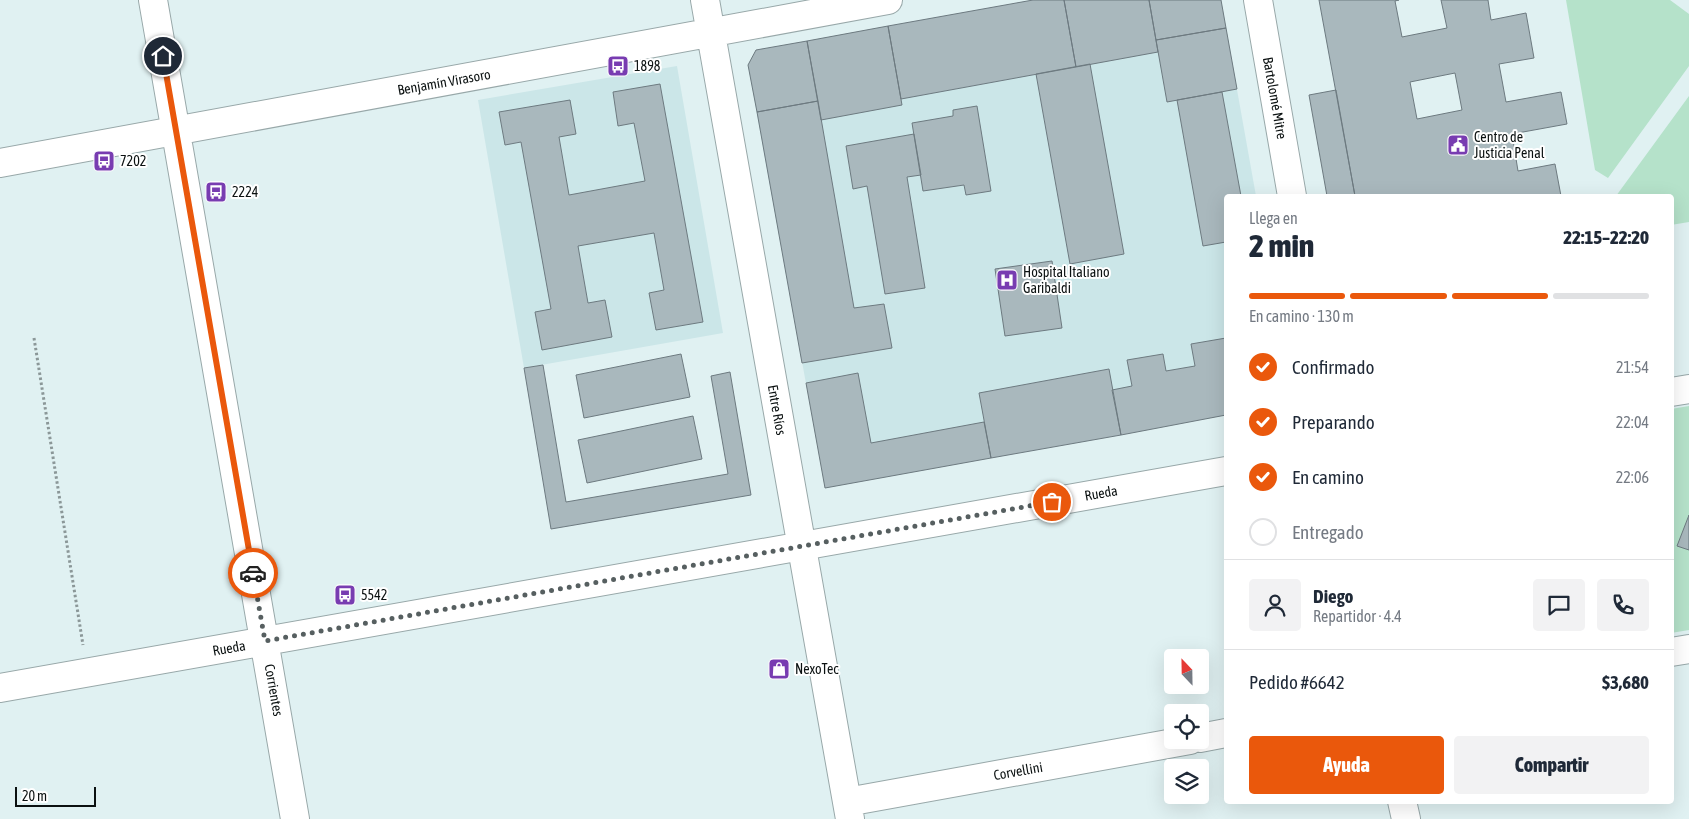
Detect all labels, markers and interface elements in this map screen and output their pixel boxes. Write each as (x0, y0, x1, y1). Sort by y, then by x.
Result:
pin (142, 35, 184, 77)
icon: home (149, 42, 177, 70)
bus stop icon: 1898 (606, 54, 630, 78)
street label: Bartolomé Mitre (1260, 56, 1290, 140)
place label: 1898 (634, 58, 661, 74)
street label: Benjamín Virasoro (396, 66, 492, 98)
place label: Centro de Justicia Penal (1474, 129, 1545, 161)
public building icon: Centro de Justicia Penal (1446, 133, 1470, 157)
bus stop icon: 7202 (92, 149, 116, 173)
place label: 7202 (120, 153, 146, 169)
bus stop icon: 2224 (204, 180, 228, 204)
place label: 2224 (232, 184, 259, 200)
text: Llega en (1249, 209, 1298, 227)
text: 22:15–22:20 (1563, 226, 1649, 248)
text: 2 min (1249, 227, 1314, 264)
place label: Hospital Italiano Garibaldi (1023, 264, 1110, 296)
hospital icon: Hospital Italiano Garibaldi (995, 268, 1019, 292)
text: En camino · 130 m (1249, 307, 1354, 325)
icon: check (1249, 353, 1277, 381)
text: Confirmado (1292, 356, 1374, 378)
text: 21:54 (1616, 358, 1649, 376)
street label: Entre Ríos (765, 384, 789, 437)
icon: check (1249, 408, 1277, 436)
text: Preparando (1292, 411, 1375, 433)
text: 22:04 (1616, 413, 1649, 431)
icon: check (1249, 463, 1277, 491)
text: En camino (1292, 466, 1364, 488)
text: 22:06 (1616, 468, 1649, 486)
pin (1031, 481, 1073, 523)
street label: Rueda (1083, 482, 1119, 504)
icon: bag (1038, 488, 1066, 516)
text: Entregado (1292, 521, 1364, 543)
courier (228, 548, 278, 598)
icon: car (239, 559, 267, 587)
button: person (1249, 579, 1301, 631)
button: chat (1533, 579, 1585, 631)
button: phone (1597, 579, 1649, 631)
bus stop icon: 5542 (333, 583, 357, 607)
text: Diego (1313, 585, 1353, 607)
place label: 5542 (361, 587, 387, 603)
text: Repartidor · 4.4 (1313, 607, 1402, 625)
street label: Rueda (211, 637, 247, 659)
north arrow (1164, 649, 1209, 694)
map controls (1164, 649, 1209, 804)
shop icon: NexoTec (767, 657, 791, 681)
place label: NexoTec (795, 661, 839, 677)
street label: Corrientes (262, 663, 286, 717)
text: Pedido #6642 (1249, 671, 1345, 693)
text: $3,680 (1602, 671, 1649, 693)
button: locate (1164, 704, 1209, 749)
button: Ayuda (1249, 736, 1444, 794)
button: Compartir (1454, 736, 1649, 794)
street label: Corvellini (992, 759, 1044, 783)
button: layers (1164, 759, 1209, 804)
scale bar (15, 784, 96, 807)
text: 20 m (22, 788, 47, 804)

